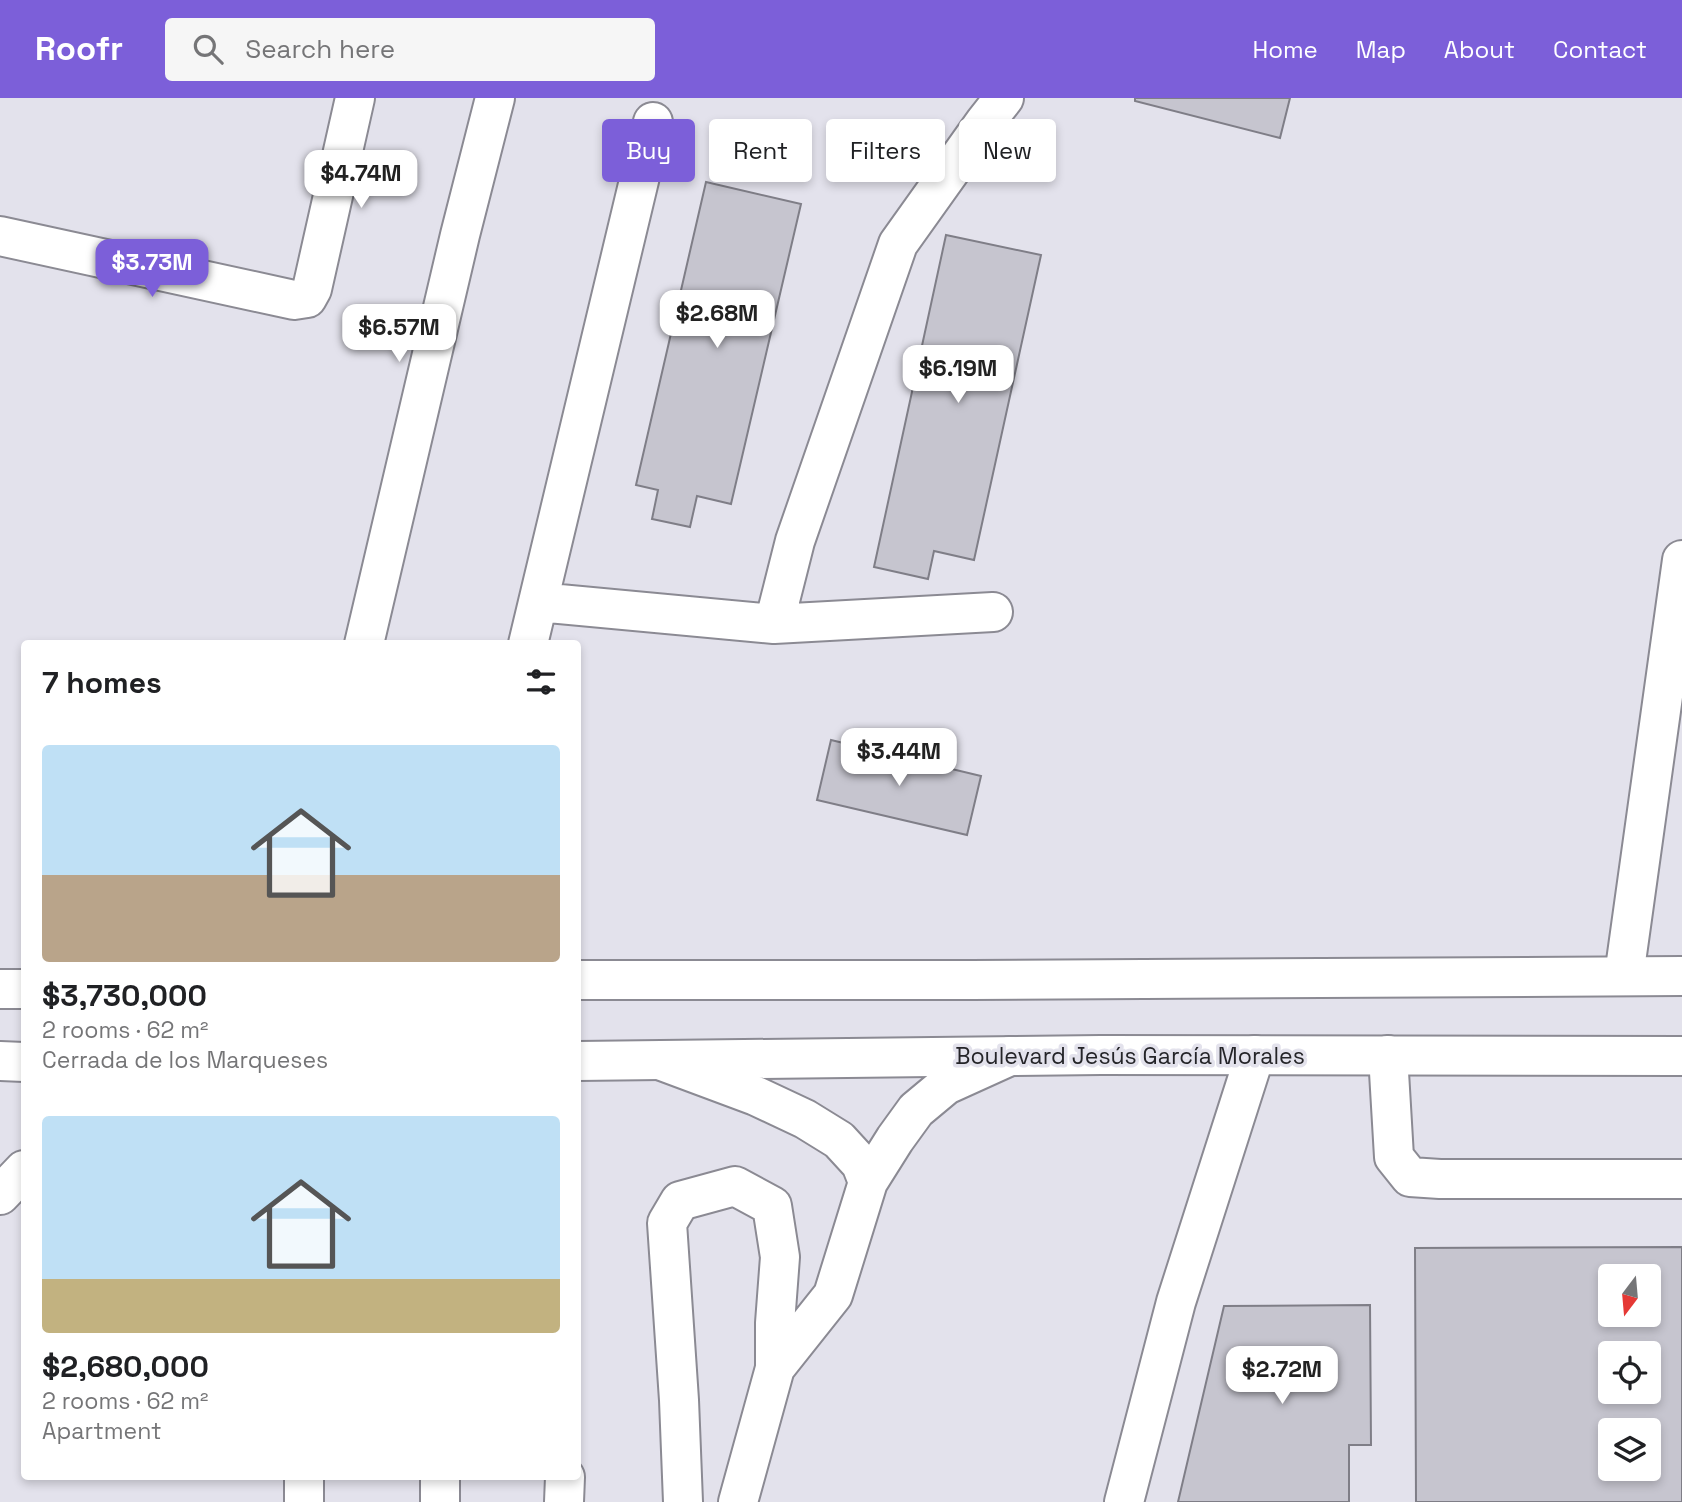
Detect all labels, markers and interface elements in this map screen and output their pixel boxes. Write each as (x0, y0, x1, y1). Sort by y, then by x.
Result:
search box (165, 18, 655, 81)
text: Roofr (35, 28, 123, 70)
icon: search (189, 30, 227, 68)
text: Search here (245, 32, 395, 66)
text: Home (1252, 34, 1318, 65)
text: Map (1356, 34, 1406, 65)
text: About (1444, 34, 1515, 65)
text: Contact (1553, 34, 1647, 65)
chip: Buy (602, 119, 695, 182)
chip: Rent (709, 119, 812, 182)
chip: Filters (826, 119, 945, 182)
chip: New (959, 119, 1056, 182)
pin: $4.74M (304, 150, 418, 210)
text: $4.74M (320, 158, 402, 188)
pin: $3.73M (95, 240, 209, 299)
text: $3.73M (111, 247, 193, 277)
pin: $2.68M (660, 290, 774, 350)
text: $2.68M (676, 298, 758, 328)
pin: $6.57M (342, 304, 456, 364)
text: $6.57M (358, 312, 440, 342)
pin: $6.19M (901, 345, 1015, 405)
text: $6.19M (919, 353, 997, 383)
text: 7 homes (42, 663, 162, 702)
icon: filters (522, 663, 560, 701)
pin: $3.44M (842, 728, 956, 788)
text: $3.44M (857, 736, 941, 766)
icon: home (238, 790, 364, 916)
text: $3,730,000 (42, 976, 207, 1015)
text: 2 rooms · 62 m² (42, 1015, 208, 1045)
street label: Boulevard Jesús García Morales (955, 1041, 1305, 1071)
text: Cerrada de los Marqueses (42, 1045, 328, 1075)
icon: home (238, 1161, 364, 1287)
north arrow (1598, 1264, 1661, 1326)
map controls (1598, 1264, 1661, 1481)
button: locate (1598, 1341, 1661, 1404)
pin: $2.72M (1225, 1346, 1339, 1406)
text: $2,680,000 (42, 1347, 209, 1386)
text: $2.72M (1242, 1354, 1322, 1384)
text: 2 rooms · 62 m² (42, 1386, 208, 1416)
text: Apartment (42, 1416, 162, 1446)
button: layers (1598, 1418, 1661, 1481)

